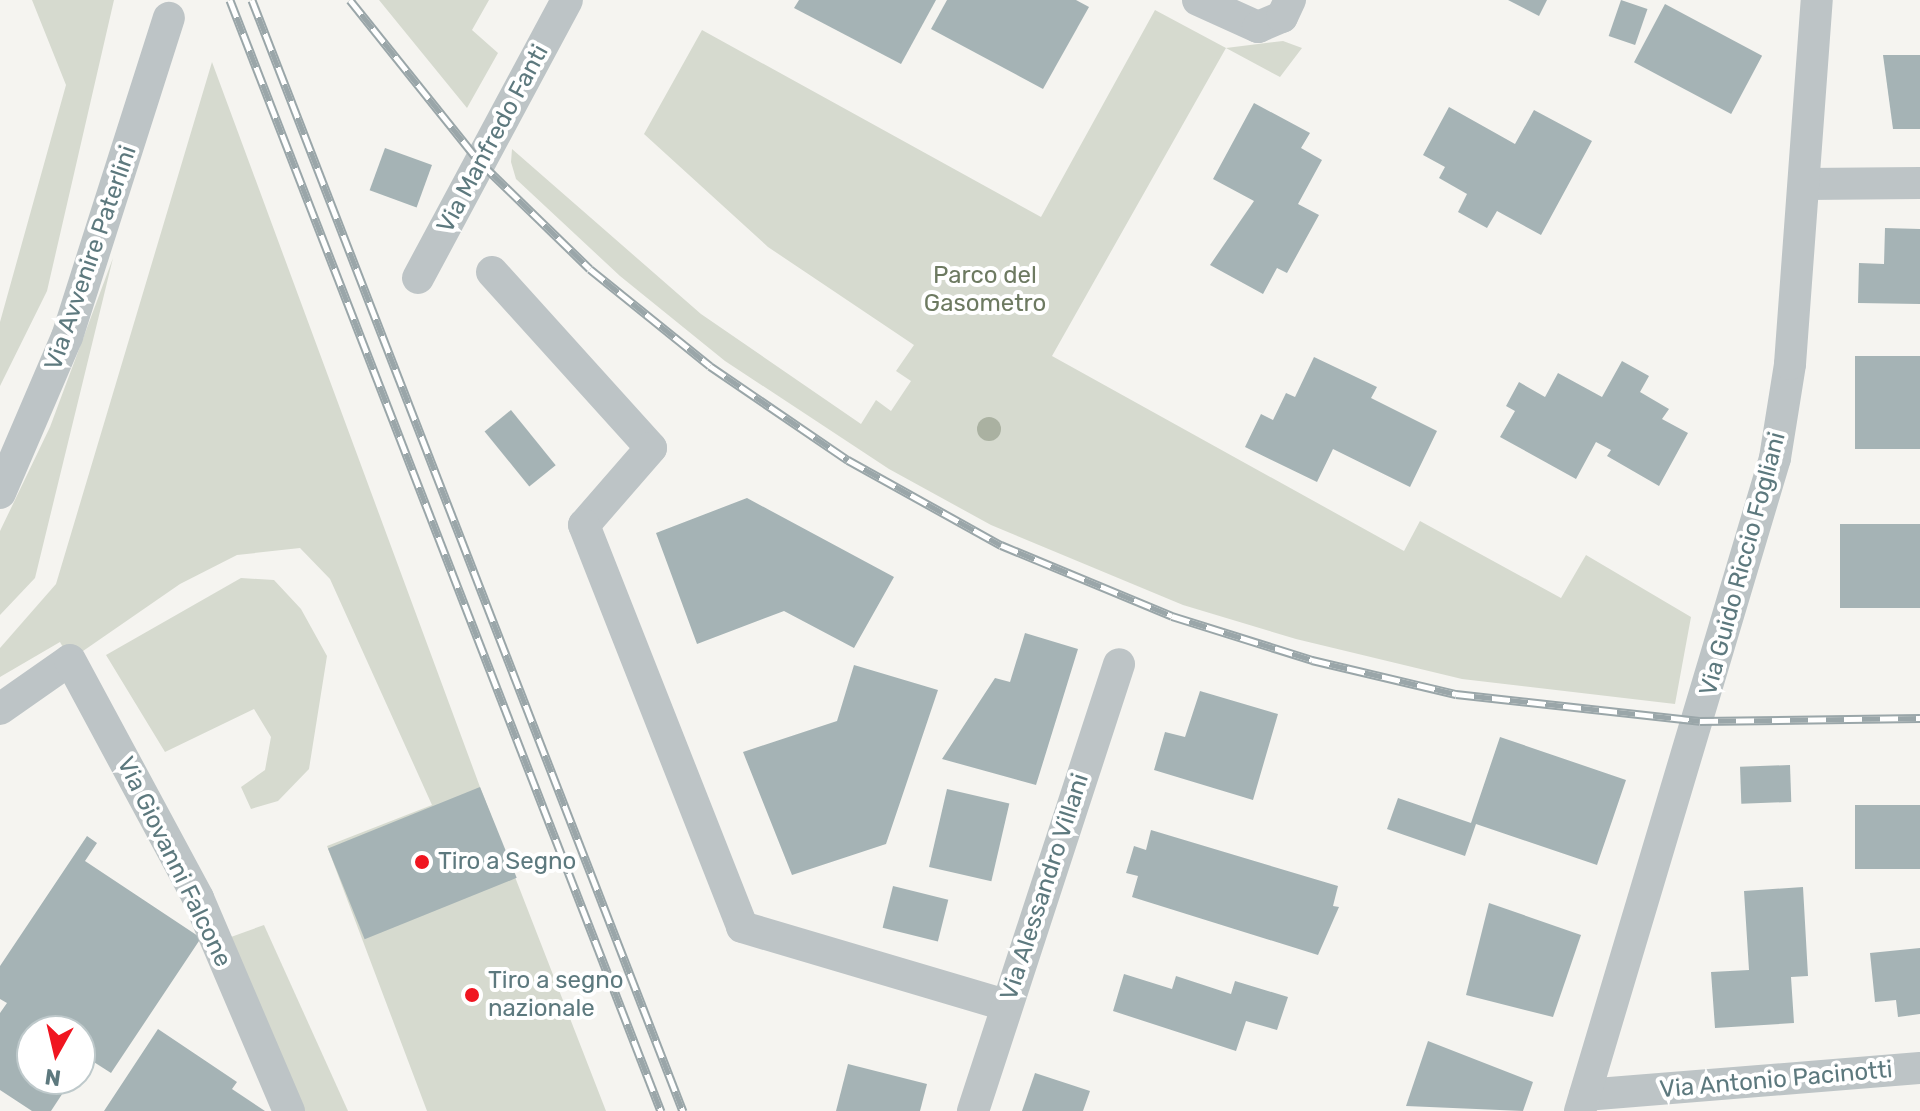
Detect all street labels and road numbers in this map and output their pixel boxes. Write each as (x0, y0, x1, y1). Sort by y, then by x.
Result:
street label: Via Manfredo Fanti (431, 40, 555, 238)
street label: Via Avvenire Paterlini (39, 142, 143, 374)
street label: Via Guido Riccio Fogliani (1694, 429, 1792, 699)
street label: Via Giovanni Falcone (111, 752, 237, 972)
street label: Via Alessandro Villani (995, 769, 1095, 1005)
street label: Via Antonio Pacinotti (1658, 1055, 1894, 1105)

